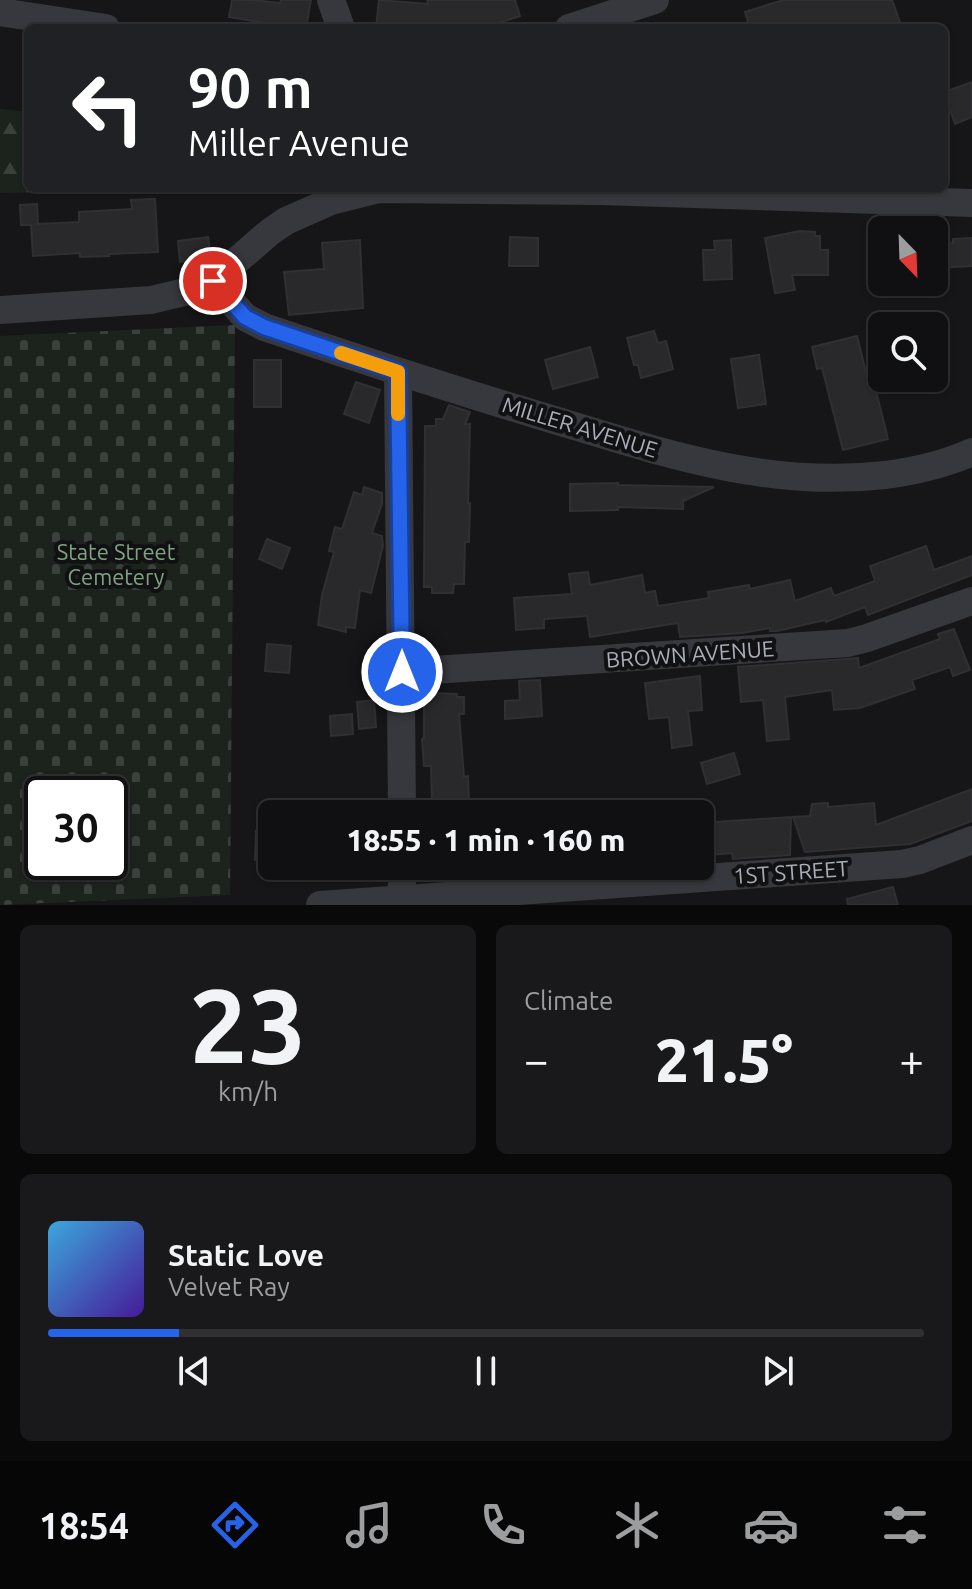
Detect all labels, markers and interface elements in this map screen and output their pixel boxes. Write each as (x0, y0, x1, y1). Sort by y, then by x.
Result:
icon: left (56, 56, 160, 160)
text: 90 m (188, 56, 313, 119)
text: Miller Avenue (188, 122, 410, 163)
north arrow (868, 216, 948, 296)
map controls (868, 216, 948, 392)
pin (179, 247, 247, 315)
icon: arrive (191, 259, 235, 303)
button: search (868, 312, 948, 392)
street label: MILLER AVENUE (500, 391, 661, 462)
park label: State Street Cemetery (57, 539, 176, 589)
position arrow (360, 630, 444, 714)
street label: BROWN AVENUE (605, 635, 775, 672)
speed limit sign: 30 (24, 776, 128, 880)
text: 18:55 · 1 min · 160 m (347, 823, 625, 857)
street label: 1ST STREET (732, 855, 849, 888)
text: 23 (189, 966, 307, 1083)
text: Climate (524, 986, 613, 1015)
text: 21.5° (655, 1026, 793, 1093)
text: − (524, 1035, 549, 1084)
text: + (899, 1035, 924, 1084)
text: km/h (218, 1077, 278, 1106)
text: Static Love (168, 1238, 324, 1272)
text: Velvet Ray (168, 1272, 290, 1301)
icon: previous (172, 1349, 216, 1393)
icon: pause (464, 1349, 508, 1393)
icon: next (756, 1349, 800, 1393)
icon: directions (207, 1497, 263, 1553)
icon: music (341, 1497, 397, 1553)
icon: phone (475, 1497, 531, 1553)
icon: climate (609, 1497, 665, 1553)
icon: car (743, 1497, 799, 1553)
icon: filters (877, 1497, 933, 1553)
text: 18:54 (39, 1505, 129, 1546)

